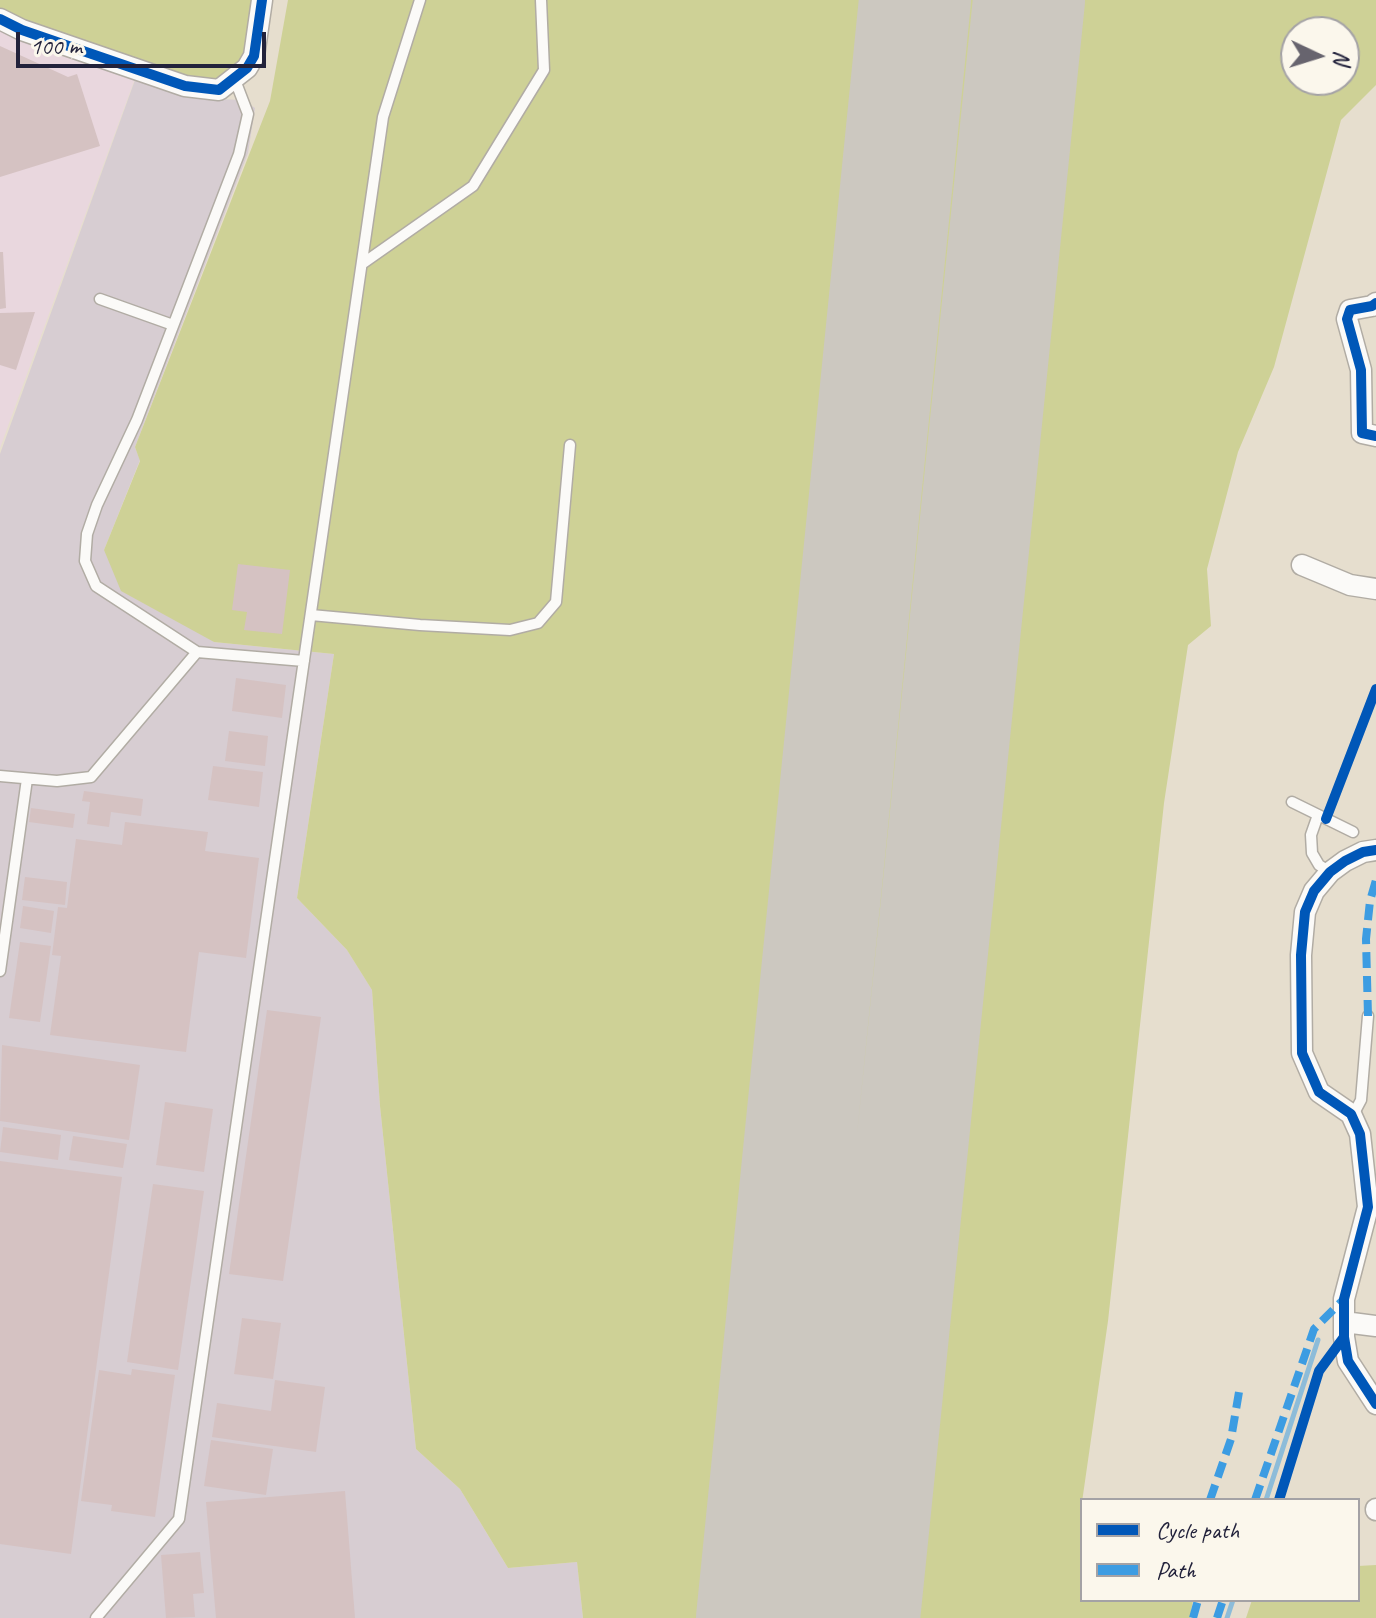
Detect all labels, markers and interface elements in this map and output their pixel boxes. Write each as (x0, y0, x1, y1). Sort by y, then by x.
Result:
scale bar (20, 16, 270, 66)
north arrow (1280, 16, 1360, 96)
text: 100 m (30, 31, 82, 61)
text: N (1328, 50, 1356, 65)
legend (1080, 1498, 1360, 1602)
text: Cycle path (1156, 1515, 1239, 1545)
text: Path (1156, 1555, 1196, 1585)

